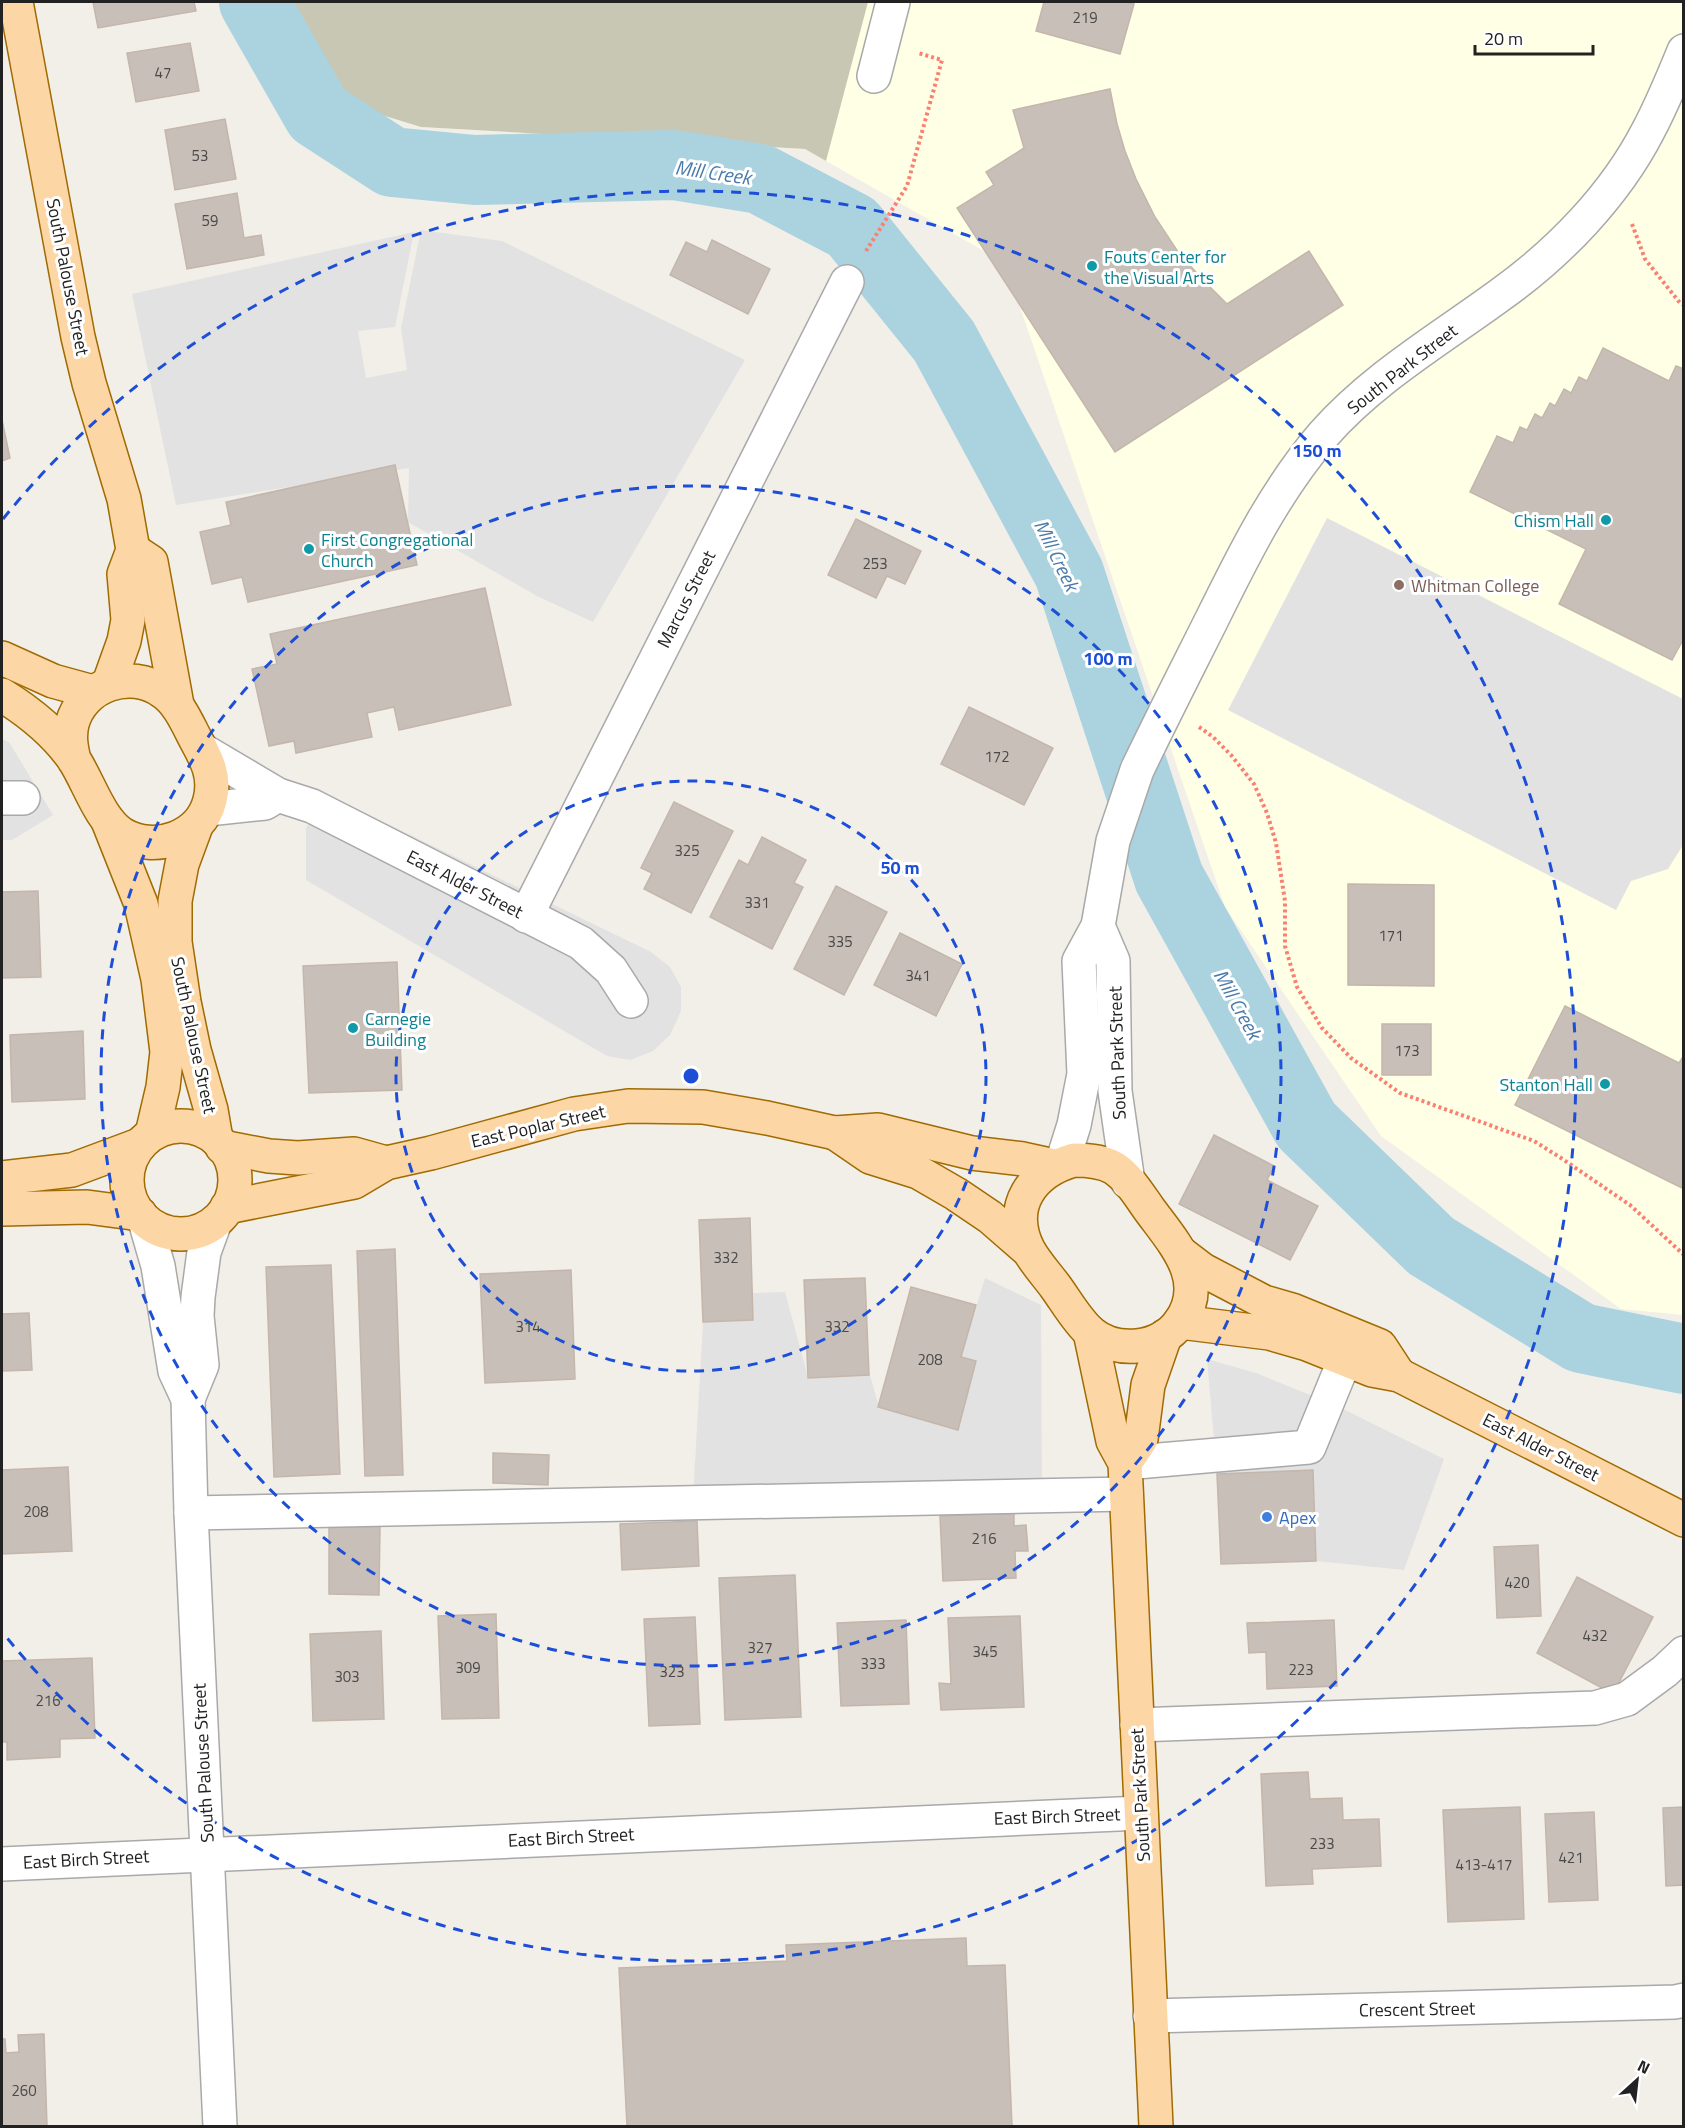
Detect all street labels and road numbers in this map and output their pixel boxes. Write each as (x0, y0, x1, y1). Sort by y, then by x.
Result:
street label: South Palouse Street (40, 196, 97, 358)
street label: South Park Street (1341, 317, 1463, 421)
street label: Marcus Street (650, 545, 722, 652)
street label: East Alder Street (402, 843, 529, 925)
street label: South Palouse Street (164, 954, 224, 1116)
street label: South Park Street (1101, 985, 1133, 1120)
street label: East Poplar Street (468, 1097, 608, 1155)
street label: East Alder Street (1478, 1406, 1605, 1488)
street label: South Palouse Street (185, 1682, 221, 1843)
street label: South Park Street (1123, 1727, 1157, 1862)
street label: East Birch Street (993, 1800, 1121, 1832)
street label: East Birch Street (507, 1820, 636, 1854)
street label: East Birch Street (22, 1842, 151, 1876)
street label: Crescent Street (1359, 1994, 1476, 2024)

